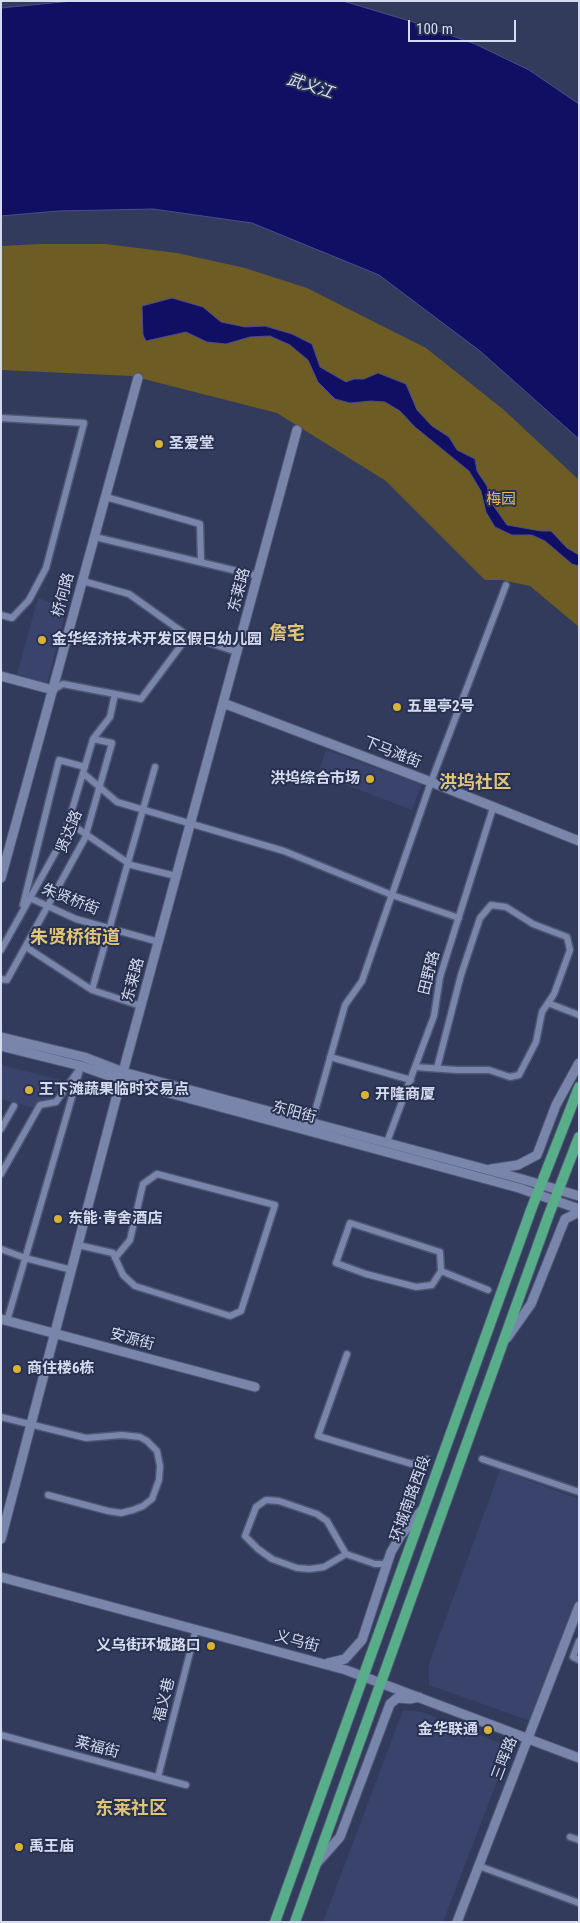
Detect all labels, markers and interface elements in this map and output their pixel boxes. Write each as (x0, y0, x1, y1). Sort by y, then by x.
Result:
scale bar (410, 10, 518, 42)
text: 100 m (416, 20, 453, 38)
water label: 武义江 (284, 70, 336, 104)
place label: 圣爱堂 (169, 435, 214, 453)
marker: 圣爱堂 (153, 438, 165, 450)
park label: 梅园 (486, 491, 516, 509)
street label: 东莱路 (225, 566, 255, 614)
street label: 桥何路 (49, 571, 79, 619)
district label: 詹宅 (269, 623, 305, 645)
place label: 金华经济技术开发区假日幼儿园 (52, 631, 262, 649)
marker: 金华经济技术开发区假日幼儿园 (36, 634, 48, 646)
place label: 五里亭2号 (407, 698, 475, 716)
marker: 五里亭2号 (391, 701, 403, 713)
street label: 下马滩街 (361, 734, 423, 772)
place label: 洪坞综合市场 (270, 770, 360, 788)
district label: 洪坞社区 (439, 772, 511, 794)
marker: 洪坞综合市场 (364, 773, 376, 785)
street label: 贤达路 (53, 808, 87, 856)
street label: 朱贤桥街 (39, 881, 101, 919)
district label: 朱贤桥街道 (30, 927, 120, 949)
street label: 田野路 (416, 949, 444, 997)
street label: 东莱路 (119, 956, 149, 1004)
place label: 王下滩蔬果临时交易点 (39, 1081, 189, 1099)
marker: 王下滩蔬果临时交易点 (23, 1084, 35, 1096)
place label: 开隆商厦 (375, 1086, 435, 1104)
marker: 开隆商厦 (359, 1089, 371, 1101)
street label: 东阳街 (270, 1098, 318, 1128)
place label: 东能·青舍酒店 (68, 1210, 162, 1228)
marker: 东能·青舍酒店 (52, 1213, 64, 1225)
street label: 安源街 (108, 1325, 156, 1355)
place label: 商住楼6栋 (27, 1360, 95, 1378)
marker: 商住楼6栋 (11, 1363, 23, 1375)
street label: 环城南路西段 (387, 1454, 435, 1544)
street label: 义乌街 (273, 1627, 321, 1657)
place label: 义乌街环城路口 (96, 1637, 201, 1655)
marker: 义乌街环城路口 (205, 1640, 217, 1652)
street label: 福义巷 (151, 1676, 179, 1724)
place label: 金华联通 (418, 1721, 478, 1739)
marker: 金华联通 (482, 1724, 494, 1736)
street label: 莱福街 (73, 1733, 121, 1763)
street label: 三晖路 (489, 1735, 521, 1783)
district label: 东莱社区 (95, 1798, 167, 1820)
place label: 禹王庙 (29, 1838, 74, 1856)
marker: 禹王庙 (13, 1841, 25, 1853)

